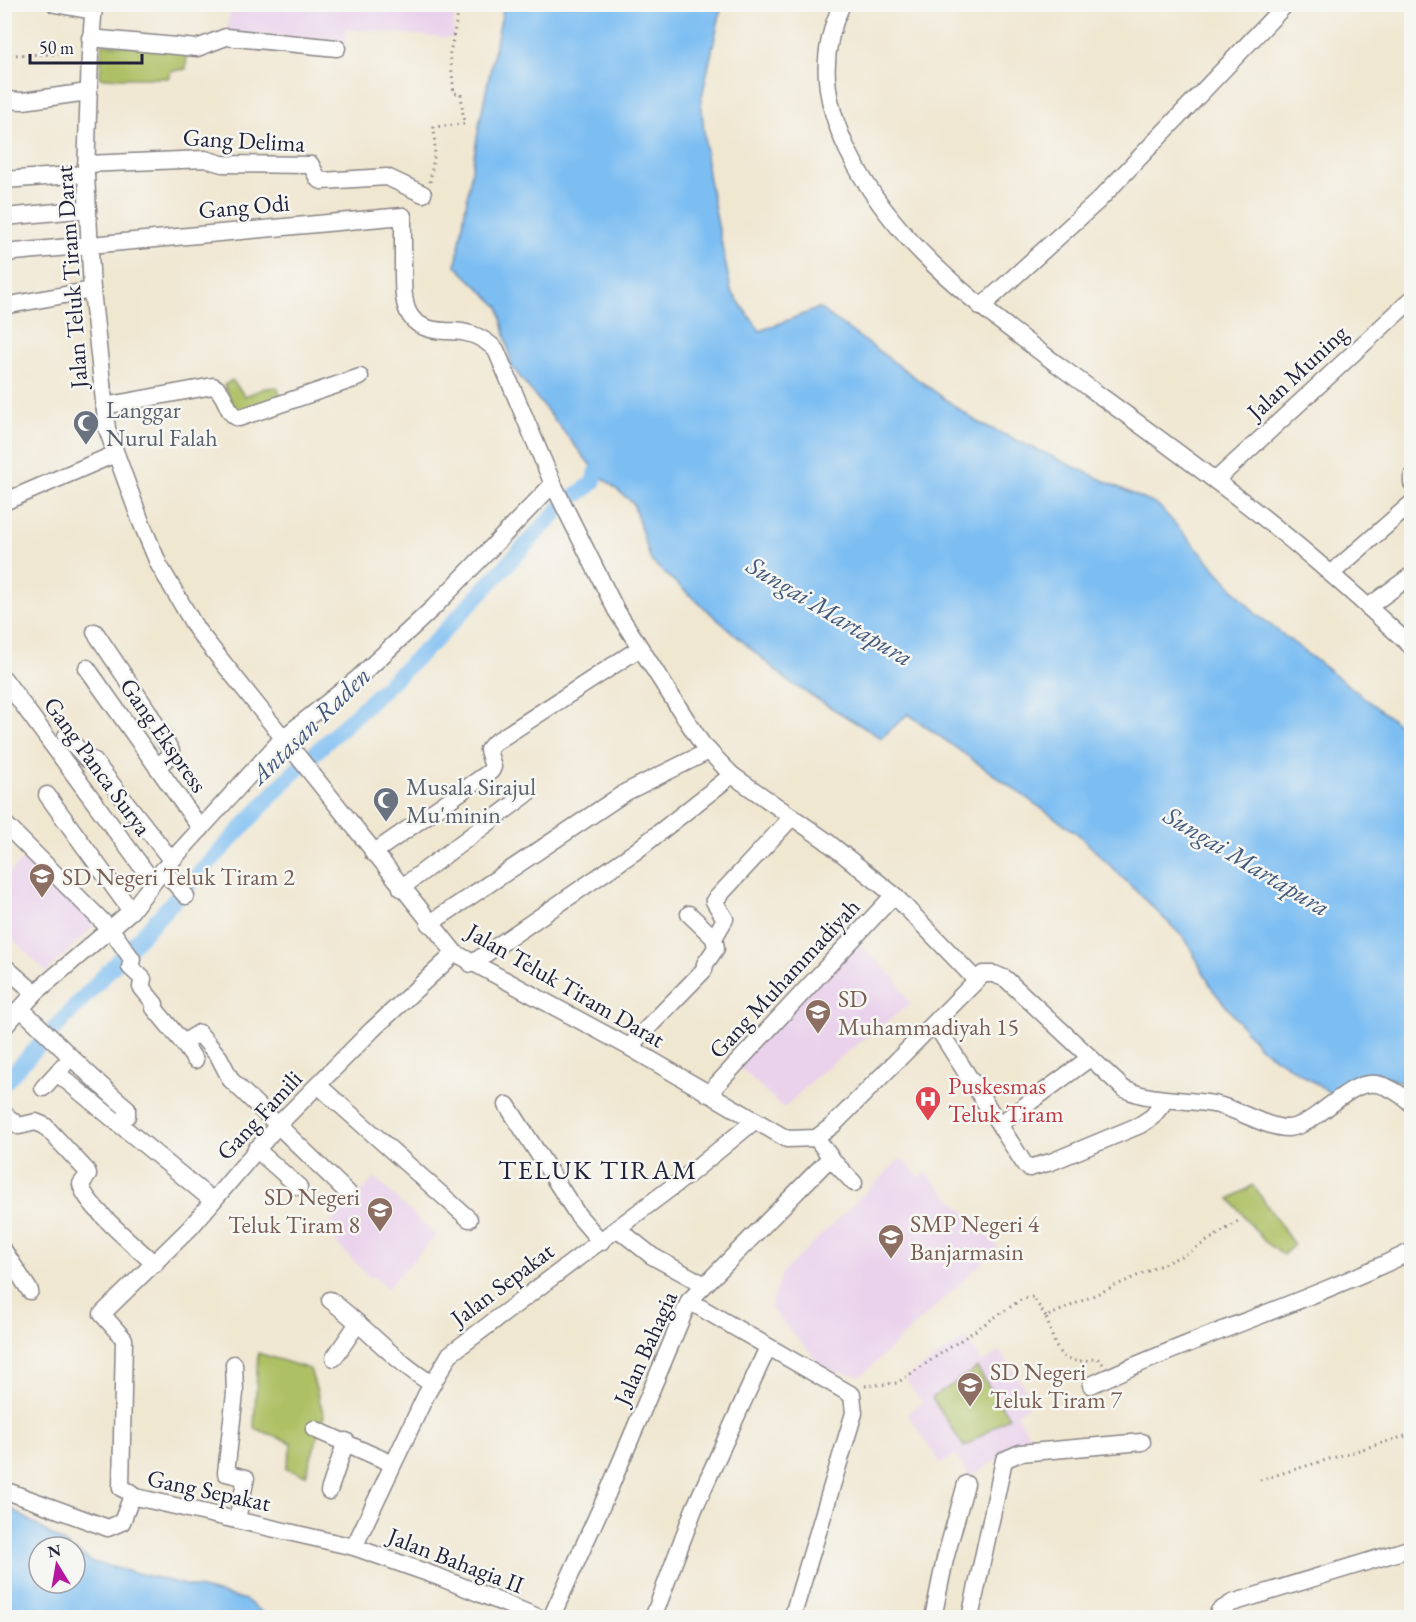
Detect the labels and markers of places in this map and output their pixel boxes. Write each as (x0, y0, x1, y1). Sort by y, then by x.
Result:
place label: Langgar Nurul Falah (106, 394, 218, 453)
mosque icon: Langgar Nurul Falah (71, 408, 101, 446)
place label: Musala Sirajul Mu'minin (406, 771, 536, 830)
mosque icon: Musala Sirajul Mu'minin (371, 785, 401, 823)
school or university icon: SD Negeri Teluk Tiram 2 (27, 861, 57, 899)
place label: SD Negeri Teluk Tiram 2 (62, 861, 295, 892)
place label: SD Muhammadiyah 15 (838, 983, 1019, 1042)
school or university icon: SD Muhammadiyah 15 (803, 997, 833, 1035)
place label: Puskesmas Teluk Tiram (948, 1070, 1064, 1129)
hospital icon: Puskesmas Teluk Tiram (913, 1084, 943, 1122)
place label: SD Negeri Teluk Tiram 8 (228, 1181, 360, 1240)
school or university icon: SD Negeri Teluk Tiram 8 (365, 1195, 395, 1233)
place label: SMP Negeri 4 Banjarmasin (910, 1208, 1040, 1267)
school or university icon: SMP Negeri 4 Banjarmasin (876, 1222, 906, 1260)
place label: SD Negeri Teluk Tiram 7 (990, 1356, 1122, 1415)
school or university icon: SD Negeri Teluk Tiram 7 (955, 1370, 985, 1408)

